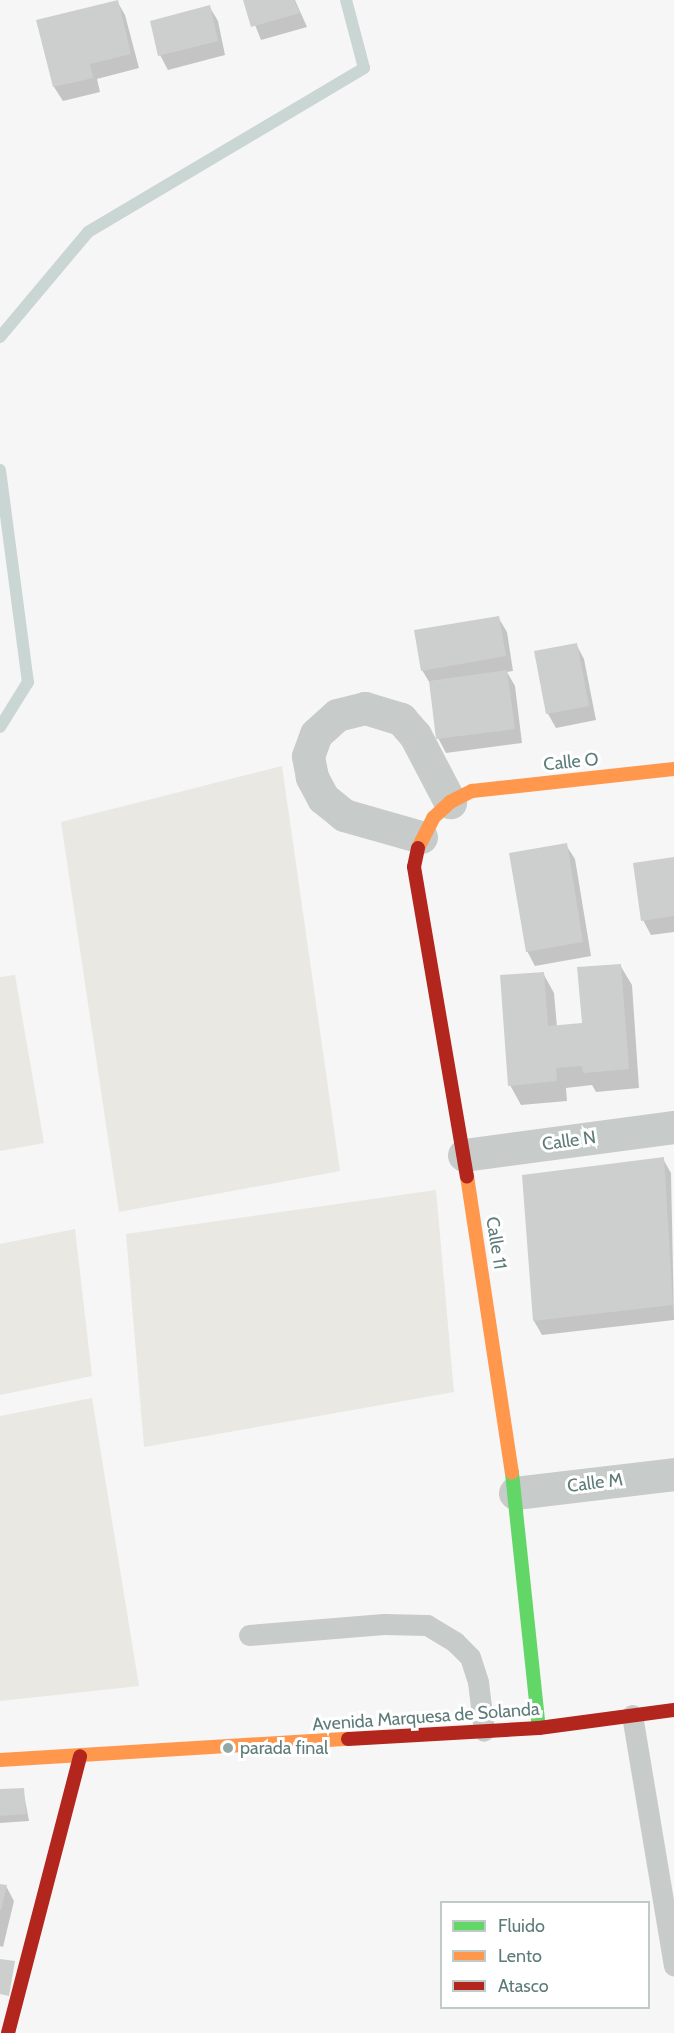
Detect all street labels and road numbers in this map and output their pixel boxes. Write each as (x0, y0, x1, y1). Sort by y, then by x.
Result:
street label: Calle O (542, 748, 600, 776)
street label: Calle N (541, 1127, 597, 1155)
street label: Calle 11 (481, 1215, 511, 1271)
street label: Calle M (566, 1469, 624, 1497)
street label: Avenida Marquesa de Solanda (312, 1698, 540, 1736)

